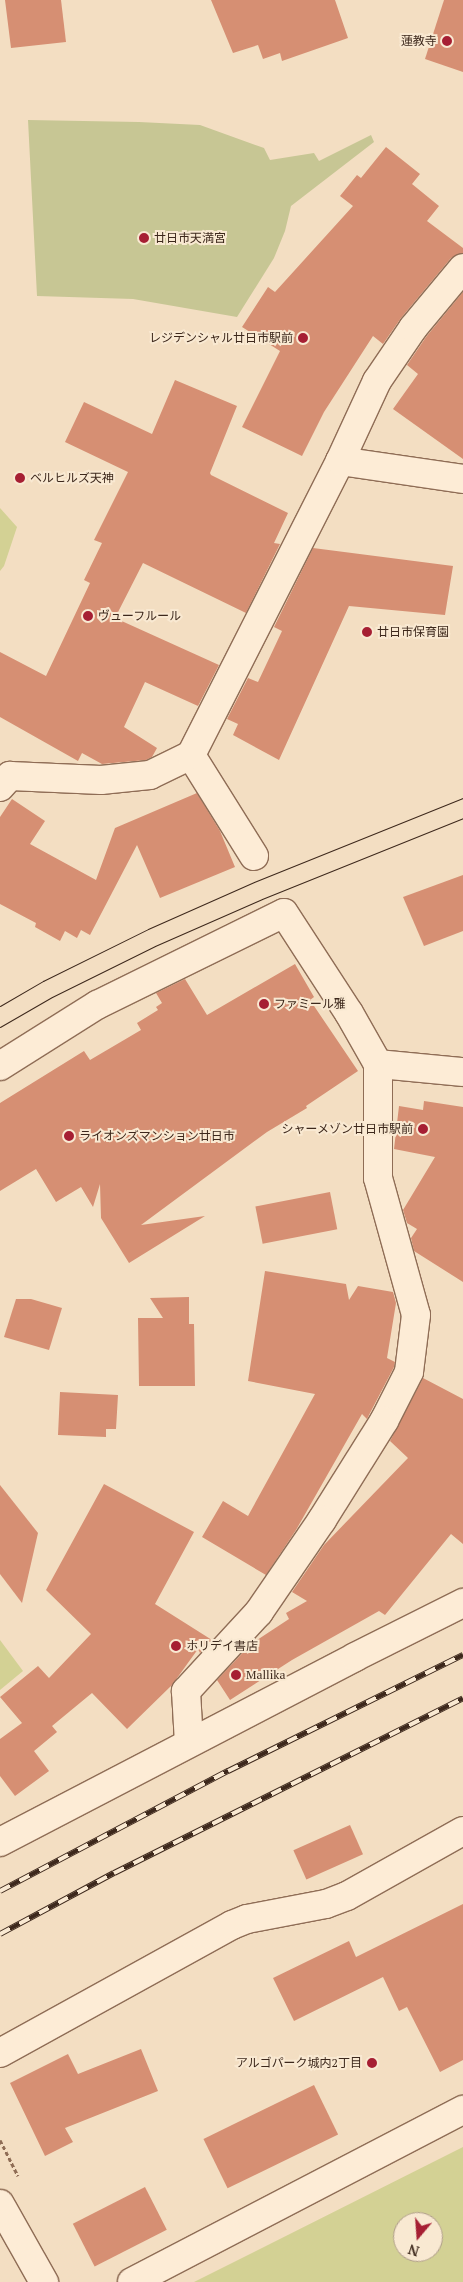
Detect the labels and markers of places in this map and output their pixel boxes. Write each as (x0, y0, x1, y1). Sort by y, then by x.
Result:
place label: 蓮教寺 (401, 34, 437, 48)
marker: 蓮教寺 (441, 35, 453, 47)
place label: 廿日市天満宮 (154, 231, 226, 245)
marker: 廿日市天満宮 (138, 232, 150, 244)
place label: レジデンシャル廿日市駅前 (149, 331, 293, 345)
marker: レジデンシャル廿日市駅前 (297, 332, 309, 344)
place label: ベルヒルズ天神 (30, 471, 114, 485)
marker: ベルヒルズ天神 (14, 472, 26, 484)
place label: ヴューフルール (98, 609, 182, 623)
marker: ヴューフルール (82, 610, 94, 622)
place label: 廿日市保育園 (377, 625, 449, 639)
marker: 廿日市保育園 (361, 626, 373, 638)
place label: ファミール雅 (274, 997, 346, 1011)
marker: ファミール雅 (258, 998, 270, 1010)
place label: シャーメゾン廿日市駅前 (281, 1122, 413, 1136)
marker: シャーメゾン廿日市駅前 (417, 1123, 429, 1135)
place label: ライオンズマンション廿日市 (79, 1129, 235, 1143)
marker: ライオンズマンション廿日市 (63, 1130, 75, 1142)
place label: ホリデイ書店 (186, 1639, 258, 1653)
marker: ホリデイ書店 (170, 1640, 182, 1652)
place label: Mallika (246, 1668, 286, 1682)
marker: Mallika (230, 1669, 242, 1681)
place label: アルゴパーク城内2丁目 (236, 2056, 362, 2070)
marker: アルゴパーク城内2丁目 (366, 2057, 378, 2069)

